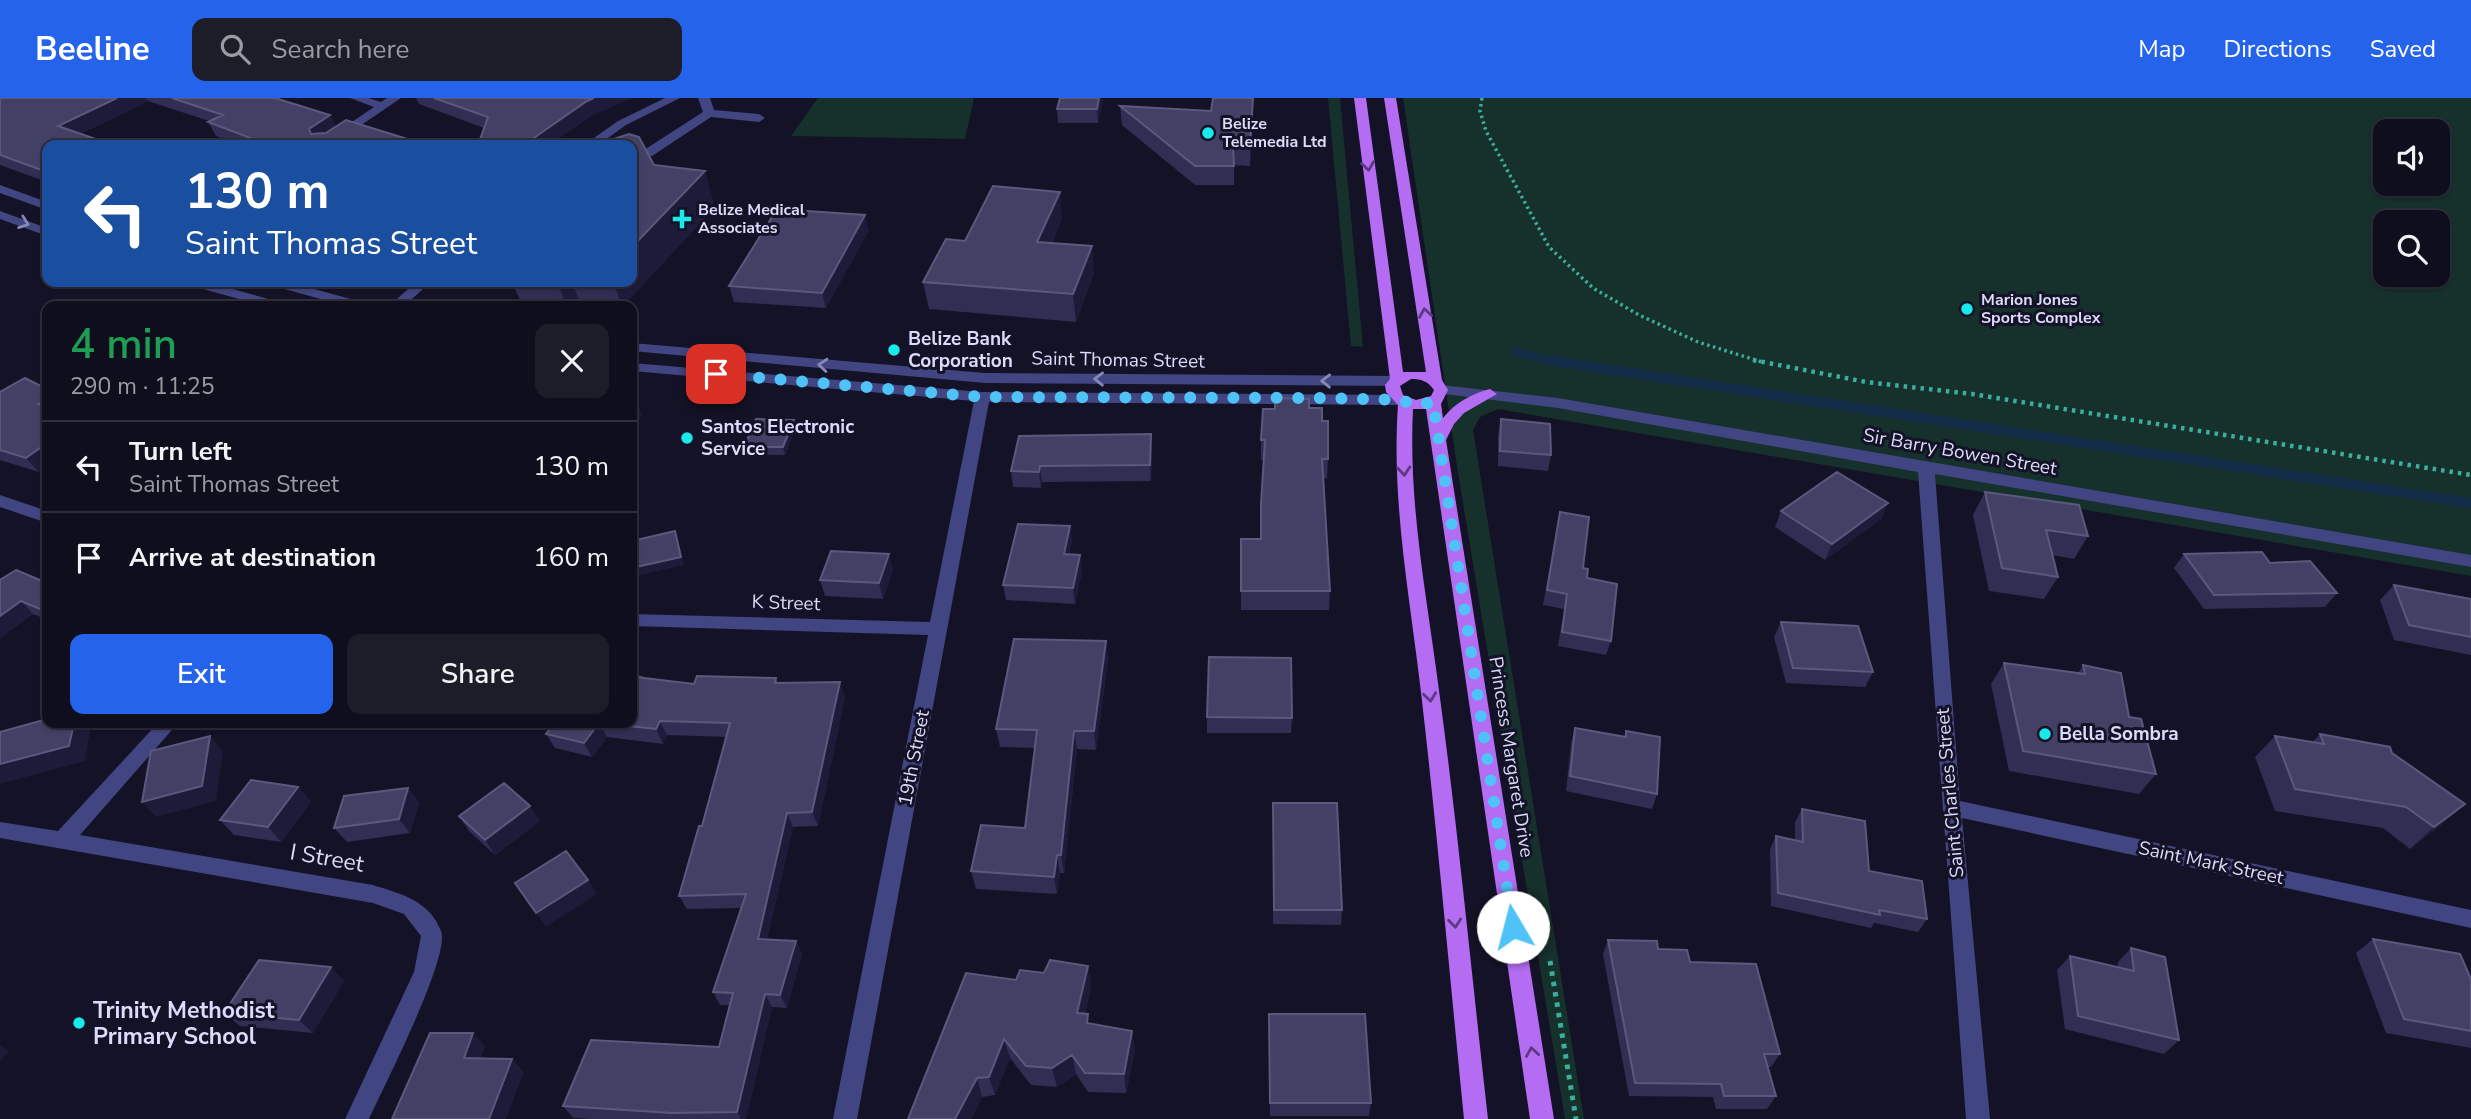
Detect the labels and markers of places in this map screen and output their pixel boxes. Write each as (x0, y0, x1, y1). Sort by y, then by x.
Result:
place label: Belize Telemedia Ltd (1222, 113, 1327, 153)
marker: Belize Telemedia Ltd (1200, 125, 1216, 141)
place label: Belize Medical Associates (698, 199, 805, 239)
marker: Belize Medical Associates (672, 209, 692, 229)
place label: Marion Jones Sports Complex (1981, 289, 2101, 329)
marker: Marion Jones Sports Complex (1959, 301, 1975, 317)
place label: Belize Bank Corporation (908, 326, 1013, 374)
marker: Belize Bank Corporation (886, 342, 902, 358)
pin (686, 344, 746, 404)
place label: Santos Electronic Service (701, 414, 854, 462)
marker: Santos Electronic Service (679, 430, 695, 446)
place label: Bella Sombra (2059, 721, 2179, 747)
marker: Bella Sombra (2037, 726, 2053, 742)
place label: Trinity Methodist Primary School (93, 995, 275, 1052)
marker: Trinity Methodist Primary School (71, 1015, 87, 1031)

